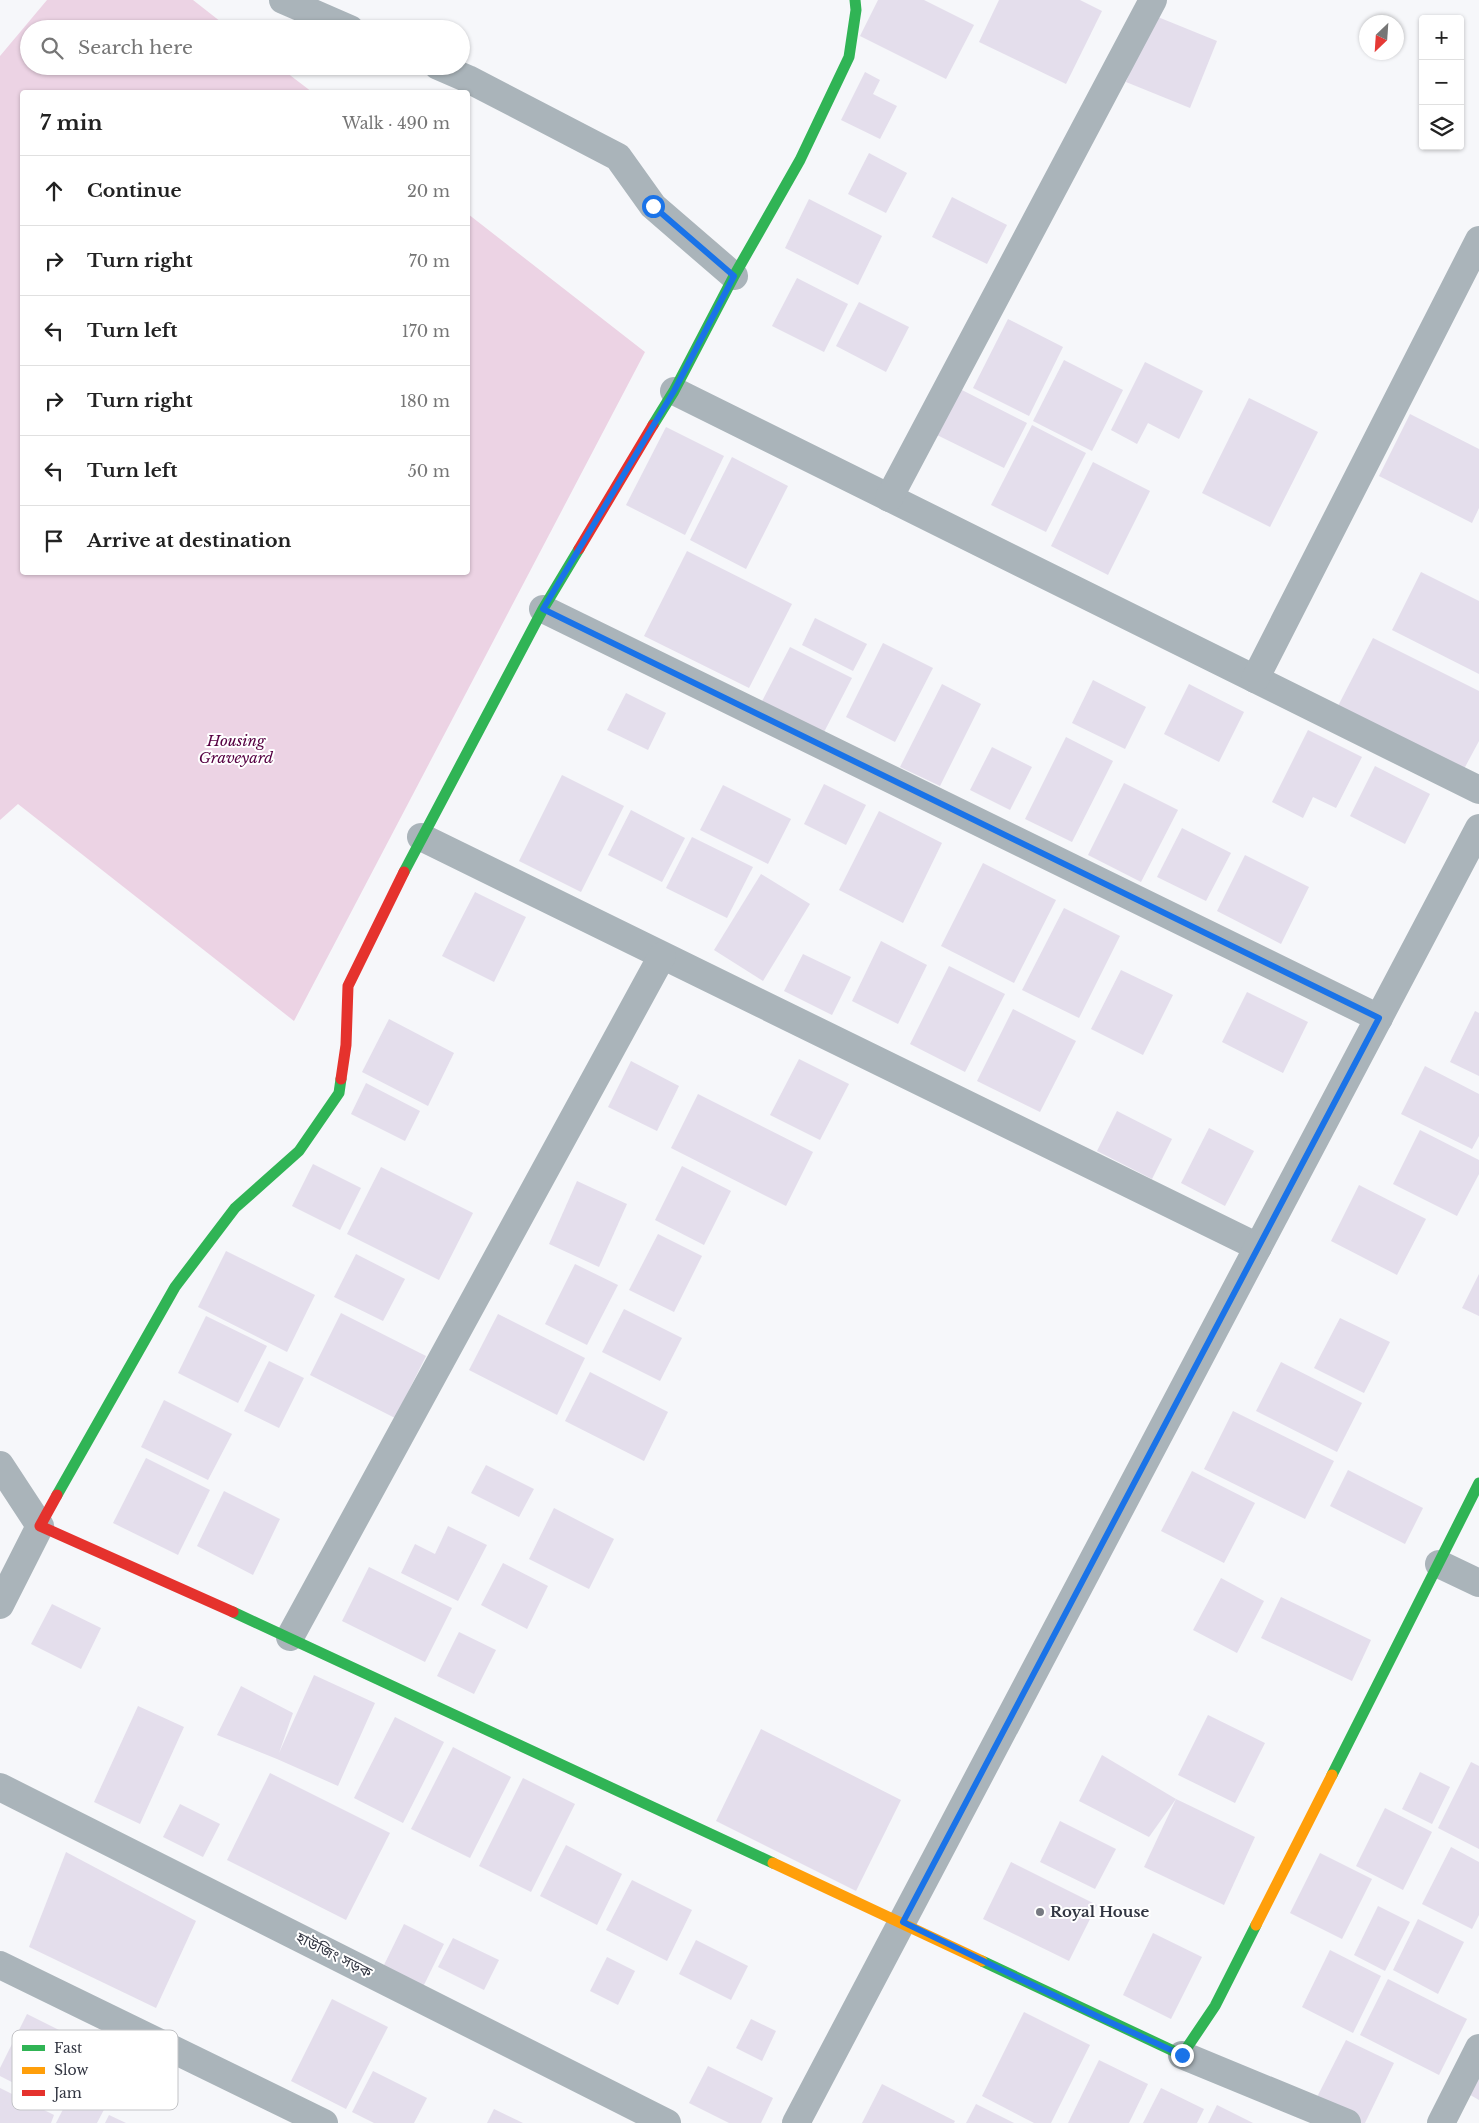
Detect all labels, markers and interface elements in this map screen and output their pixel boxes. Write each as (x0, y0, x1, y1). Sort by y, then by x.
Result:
north arrow (1359, 15, 1404, 60)
map controls (1419, 15, 1464, 150)
button: + (1419, 15, 1464, 60)
search box (20, 20, 470, 75)
icon: search (38, 34, 66, 62)
text: Search here (78, 36, 193, 59)
button: − (1419, 60, 1464, 105)
button: layers (1419, 105, 1464, 150)
text: 7 min (40, 110, 103, 136)
text: Walk · 490 m (342, 113, 450, 133)
icon: ahead (40, 177, 68, 205)
text: Continue (87, 179, 182, 202)
text: 20 m (407, 181, 450, 201)
route start (642, 195, 665, 218)
icon: right (40, 247, 68, 275)
text: Turn right (87, 249, 193, 272)
text: 70 m (409, 251, 450, 271)
icon: left (40, 317, 68, 345)
text: Turn left (87, 319, 178, 342)
text: 170 m (402, 321, 450, 341)
icon: right (40, 387, 68, 415)
text: Turn right (87, 389, 193, 412)
text: 180 m (400, 391, 450, 411)
icon: left (40, 457, 68, 485)
text: Turn left (87, 459, 178, 482)
text: 50 m (408, 461, 450, 481)
icon: arrive (40, 527, 68, 555)
text: Arrive at destination (87, 529, 291, 552)
park label: Housing Graveyard (199, 731, 273, 767)
place label: Royal House (1050, 1902, 1149, 1921)
marker: Royal House (1034, 1906, 1046, 1918)
street label: হাউজিং সড়ক (292, 1927, 376, 1982)
legend (12, 2030, 178, 2110)
text: Fast (54, 2039, 83, 2057)
route end (1171, 2044, 1194, 2067)
text: Slow (54, 2061, 88, 2079)
text: Jam (52, 2084, 82, 2102)

